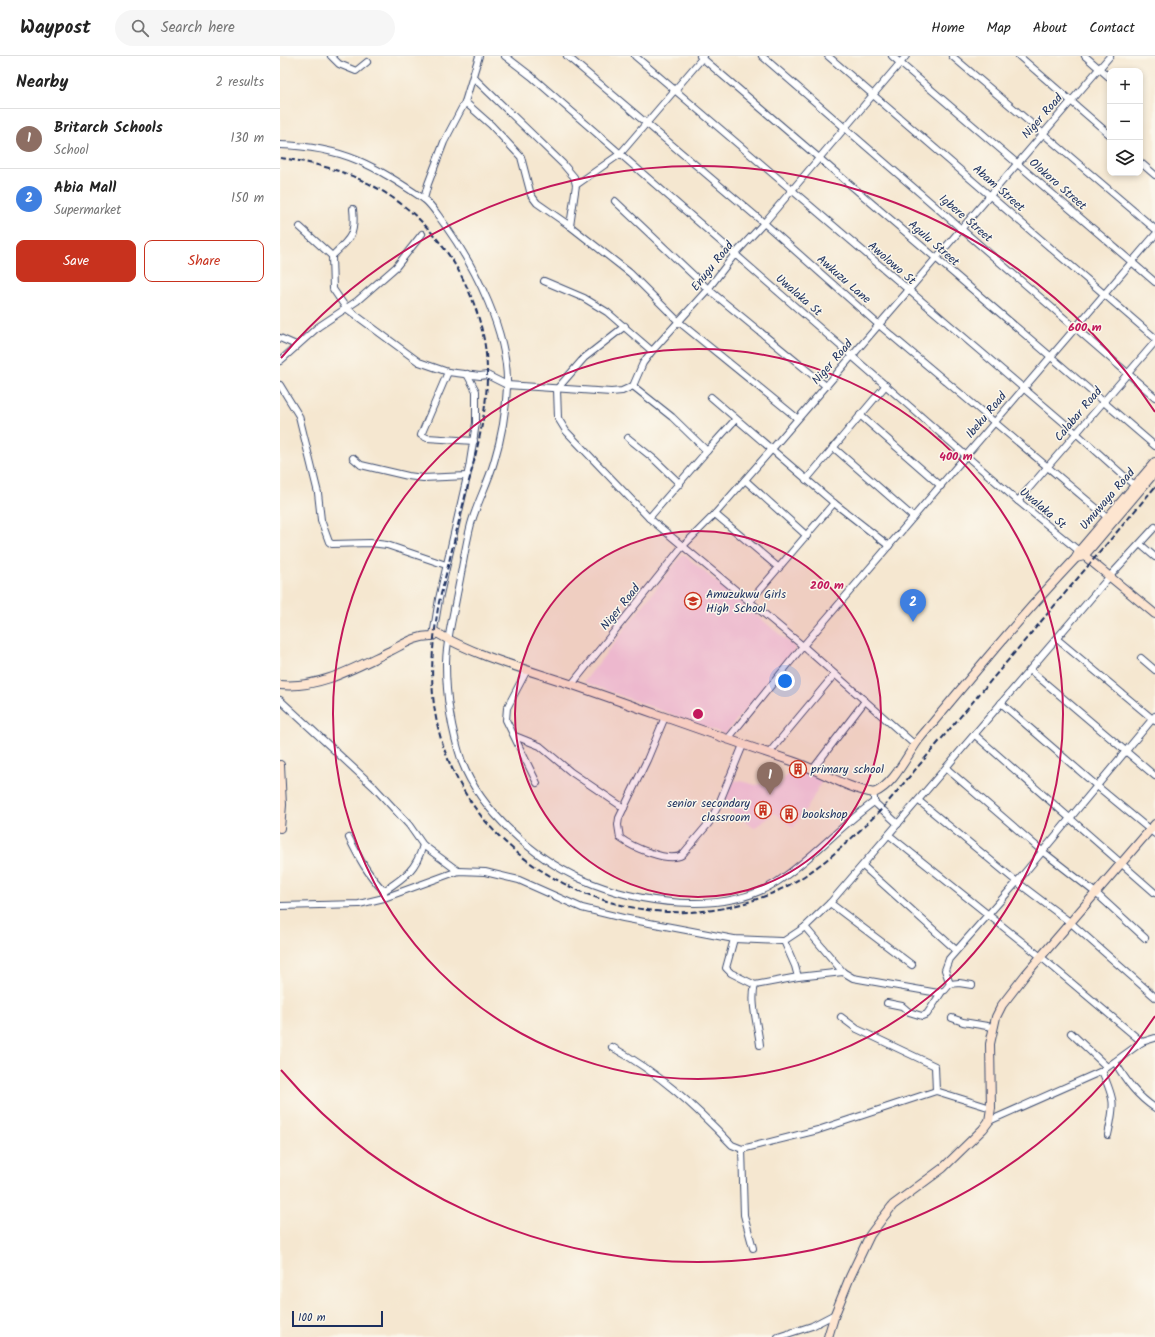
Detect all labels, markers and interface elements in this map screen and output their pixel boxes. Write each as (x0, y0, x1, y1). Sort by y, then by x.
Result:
search box (115, 10, 395, 46)
text: Waypost (20, 13, 91, 43)
text: Search here (161, 16, 235, 40)
icon: search (129, 17, 151, 39)
text: Home (931, 17, 965, 39)
text: Map (987, 17, 1011, 39)
text: About (1033, 17, 1067, 39)
text: Contact (1089, 17, 1135, 39)
map controls (1107, 68, 1143, 176)
button: + (1107, 68, 1143, 104)
text: Nearby (16, 69, 68, 96)
text: 2 results (216, 72, 264, 93)
street label: Niger Road (1017, 89, 1068, 143)
button: − (1107, 104, 1143, 140)
text: Britarch Schools (54, 116, 163, 140)
text: 1 (27, 128, 31, 149)
text: 130 m (230, 128, 264, 149)
text: School (54, 140, 89, 161)
button: layers (1107, 140, 1143, 176)
street label: Olokoro Street (1024, 154, 1091, 215)
street label: Abam Street (968, 160, 1029, 217)
text: Abia Mall (54, 176, 116, 200)
text: 2 (25, 188, 33, 209)
text: 150 m (231, 188, 264, 209)
street label: Igbere Street (935, 190, 997, 247)
text: Supermarket (54, 200, 121, 221)
street label: Agulu Street (904, 216, 964, 271)
street label: Enugu Road (686, 236, 739, 295)
street label: Awolowo St (863, 237, 920, 290)
button: Save (16, 240, 136, 282)
button: Share (144, 240, 264, 282)
street label: Awkuzu Lane (812, 250, 875, 309)
street label: Uwalaka St (771, 270, 827, 321)
text: 600 m (1068, 318, 1102, 337)
street label: Niger Road (807, 335, 858, 389)
street label: Calabar Road (1050, 382, 1108, 446)
street label: Ibeku Road (961, 387, 1012, 443)
text: 400 m (939, 447, 973, 466)
street label: Umuwaya Road (1075, 464, 1140, 534)
street label: Uwalaka St (1015, 483, 1071, 534)
text: 200 m (810, 576, 844, 595)
street label: Niger Road (596, 579, 646, 635)
place label: Amuzukwu Girls High School (706, 585, 786, 618)
pin: 2 (900, 589, 926, 622)
school or university icon: Amuzukwu Girls High School (683, 591, 703, 611)
your location (775, 671, 795, 691)
centre of rings (691, 707, 705, 721)
building icon: primary school (788, 759, 808, 779)
place label: primary school (810, 760, 884, 779)
pin: 1 (757, 762, 783, 795)
place label: senior secondary classroom (667, 794, 750, 827)
building icon: senior secondary classroom (753, 800, 773, 820)
building icon: bookshop (779, 804, 799, 824)
place label: bookshop (802, 805, 848, 824)
scale bar (292, 1309, 383, 1328)
text: 100 m (298, 1309, 326, 1327)

